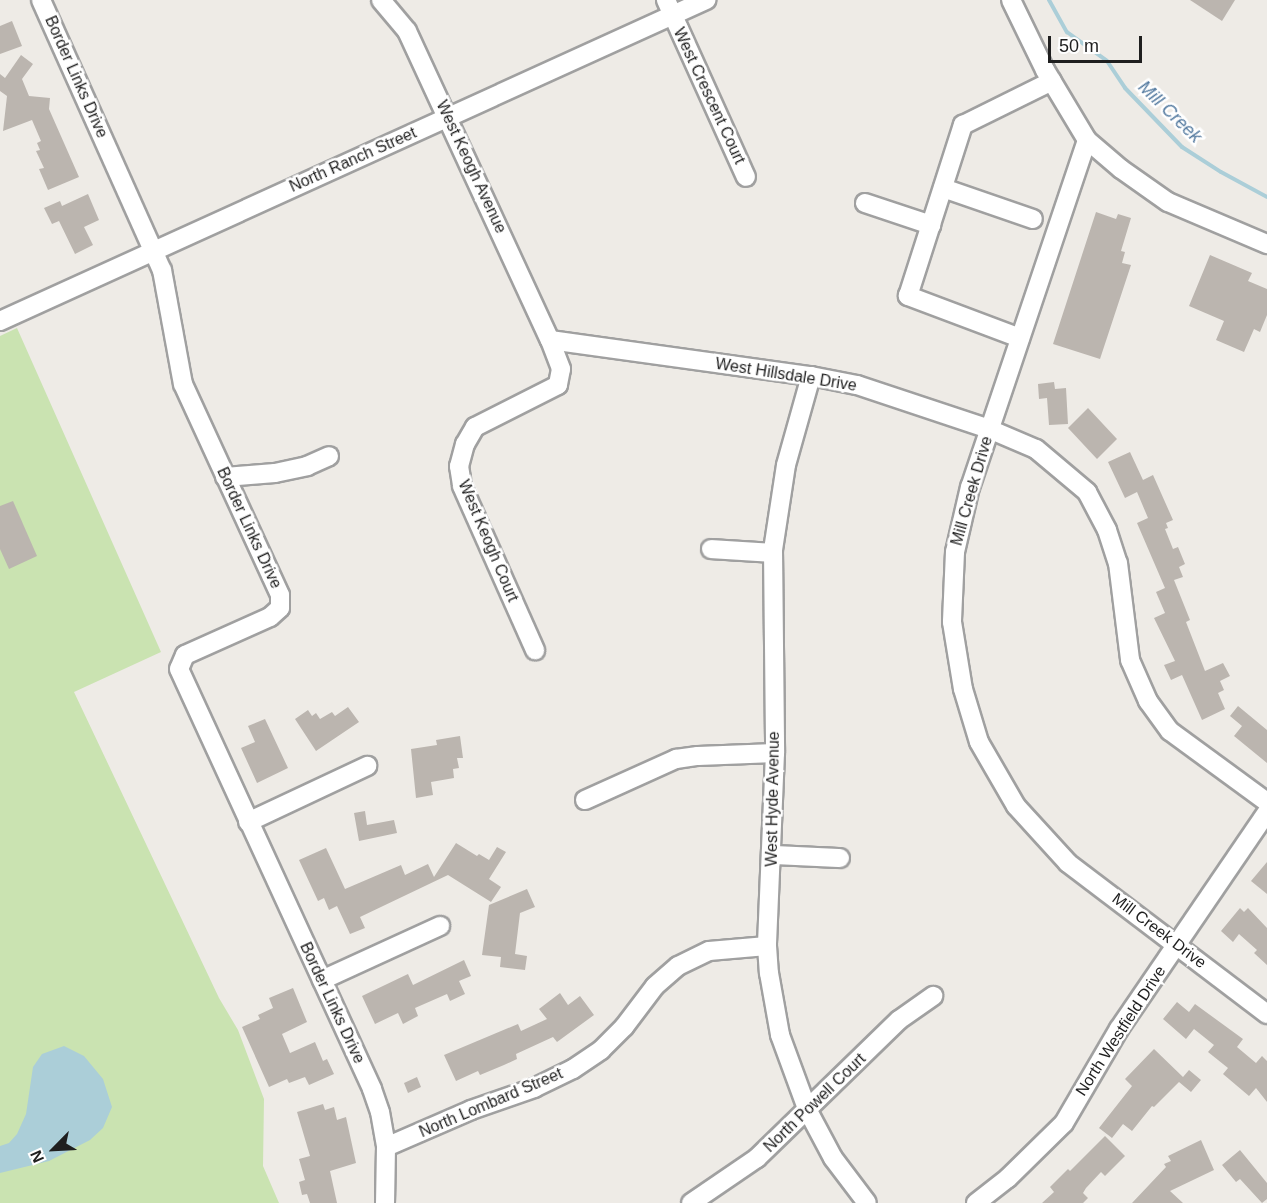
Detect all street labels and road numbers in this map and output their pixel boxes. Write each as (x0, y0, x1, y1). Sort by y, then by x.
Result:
street label: Border Links Drive (40, 13, 112, 141)
street label: West Crescent Court (669, 25, 749, 167)
street label: West Keogh Avenue (432, 97, 510, 237)
street label: North Ranch Street (287, 123, 419, 197)
street label: West Hillsdale Drive (714, 354, 858, 396)
street label: Mill Creek Drive (947, 434, 997, 548)
street label: Border Links Drive (212, 464, 286, 592)
street label: West Keogh Court (454, 477, 522, 605)
street label: West Hyde Avenue (762, 731, 784, 867)
street label: Mill Creek Drive (1108, 889, 1210, 973)
street label: Border Links Drive (295, 939, 369, 1067)
street label: North Westfield Drive (1072, 963, 1170, 1099)
street label: North Powell Court (760, 1049, 870, 1157)
street label: North Lombard Street (416, 1064, 566, 1142)

